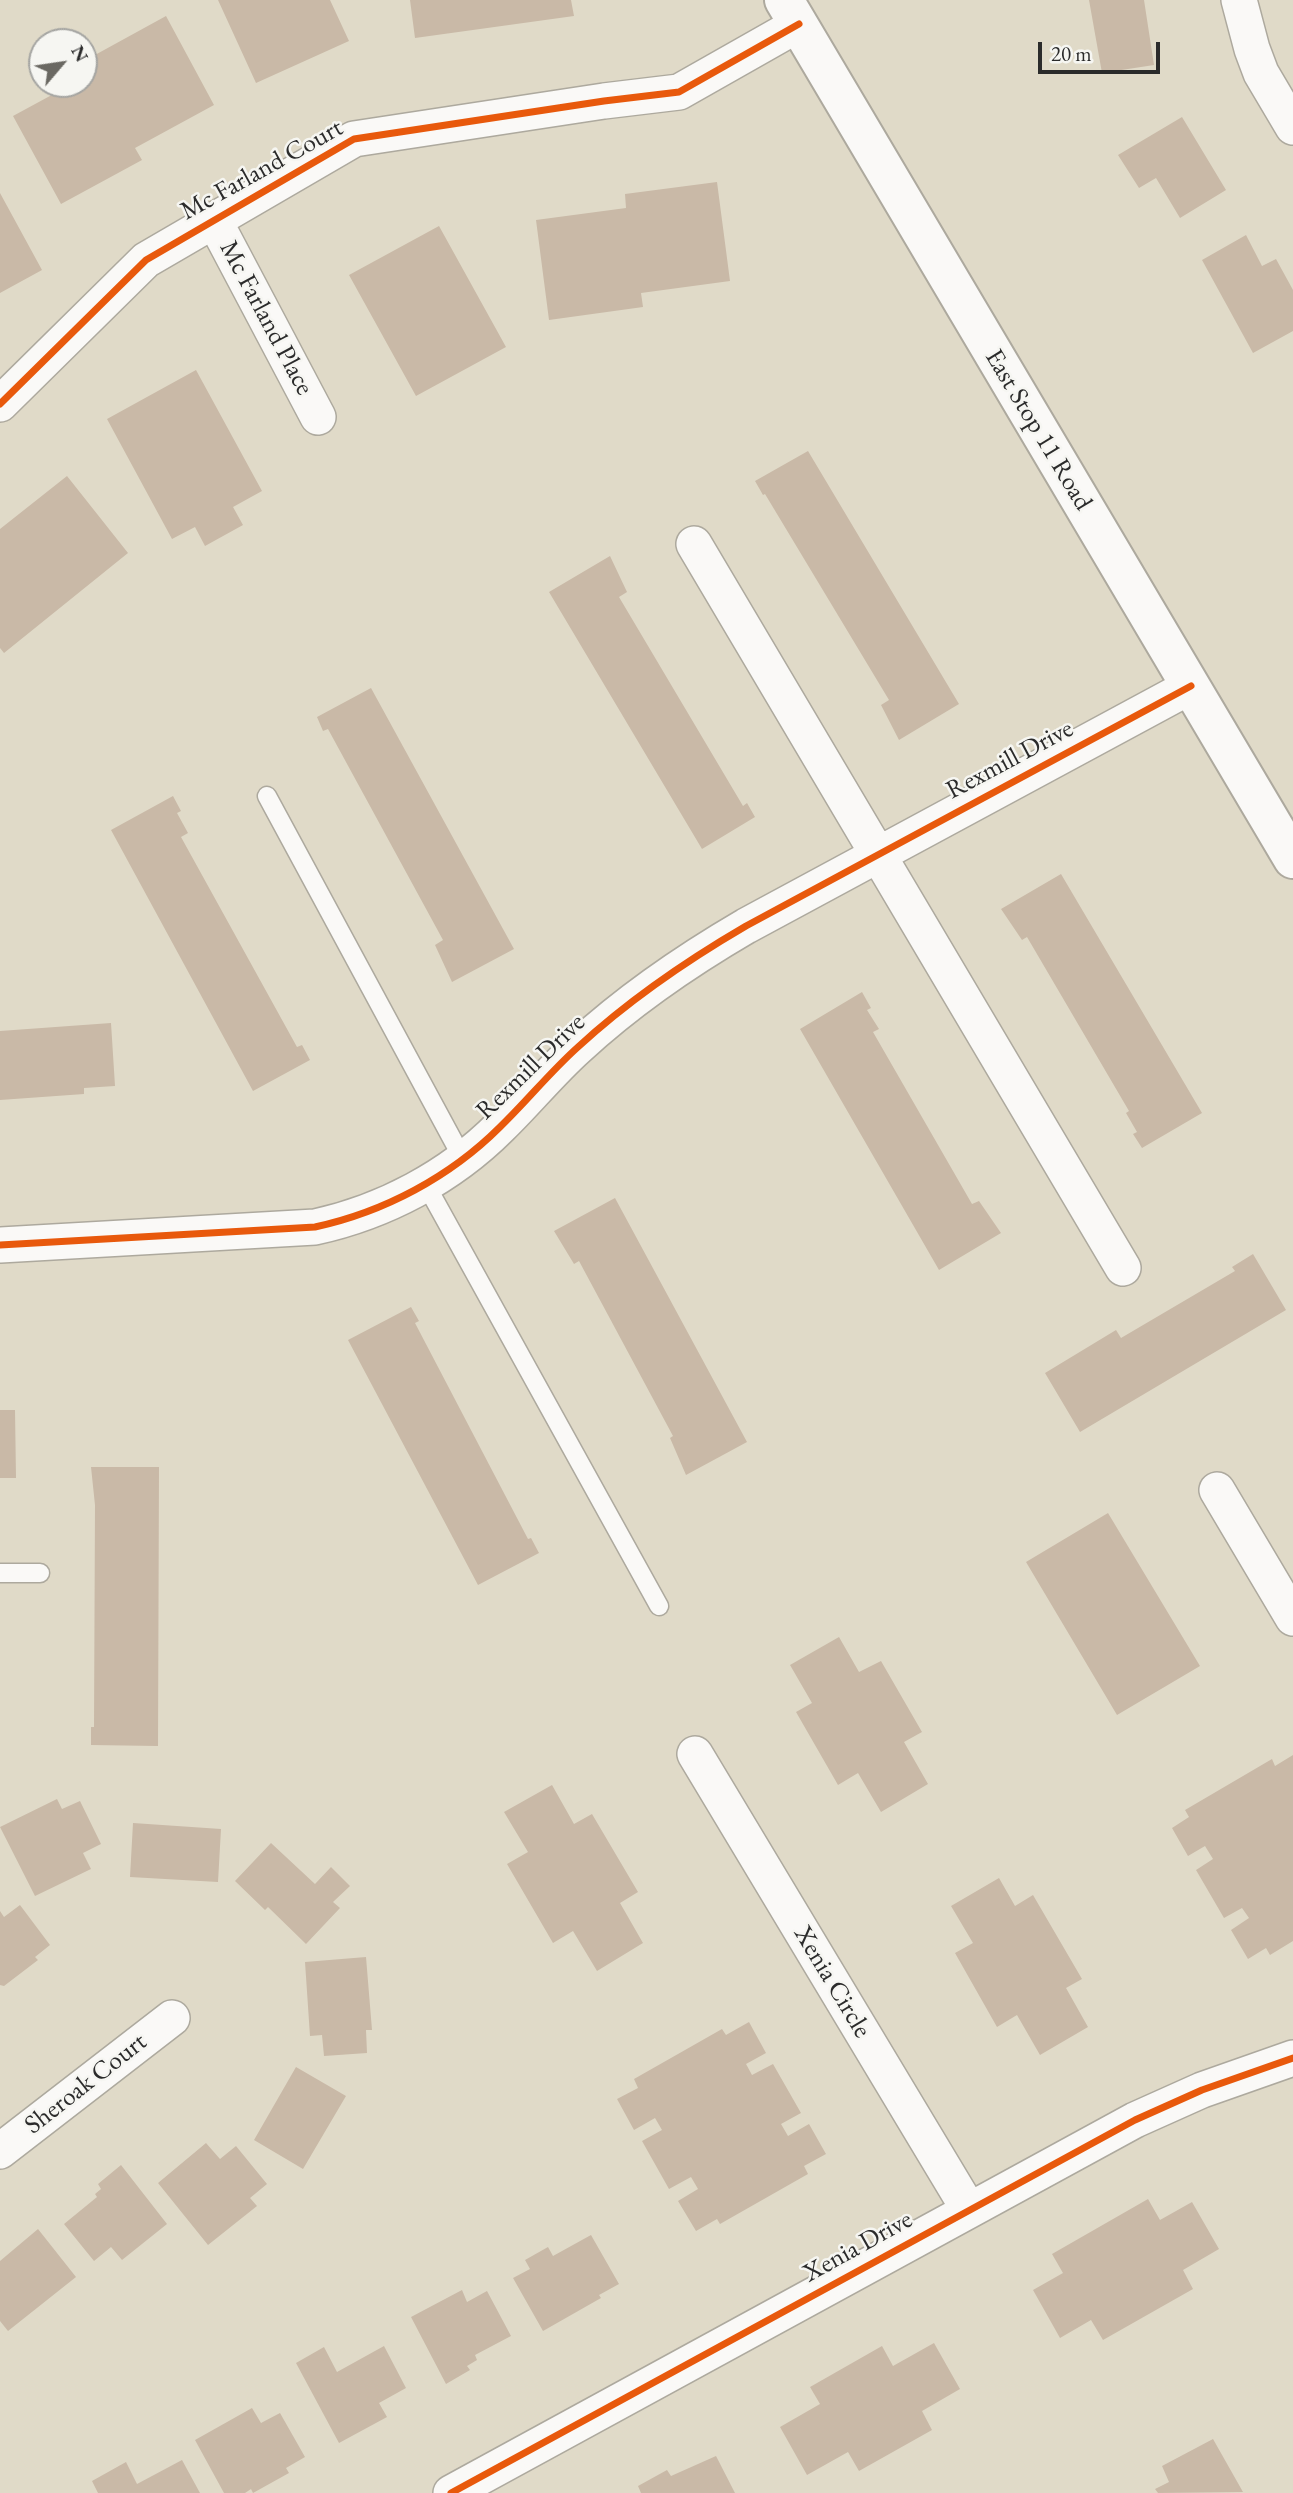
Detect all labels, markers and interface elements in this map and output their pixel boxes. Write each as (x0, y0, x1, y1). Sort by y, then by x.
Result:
north arrow (28, 28, 98, 98)
scale bar (1041, 28, 1164, 72)
text: 20 m (1051, 40, 1092, 67)
text: N (65, 41, 95, 66)
street label: Mc Farland Court (175, 113, 349, 227)
street label: Mc Farland Place (212, 236, 320, 400)
street label: East Stop 11 Road (978, 344, 1098, 516)
street label: Rexmill Drive (941, 714, 1079, 806)
street label: Rexmill Drive (470, 1007, 592, 1127)
street label: Xenia Circle (787, 1921, 877, 2043)
street label: Sheroak Court (19, 2027, 153, 2141)
street label: Xenia Drive (798, 2204, 918, 2290)

